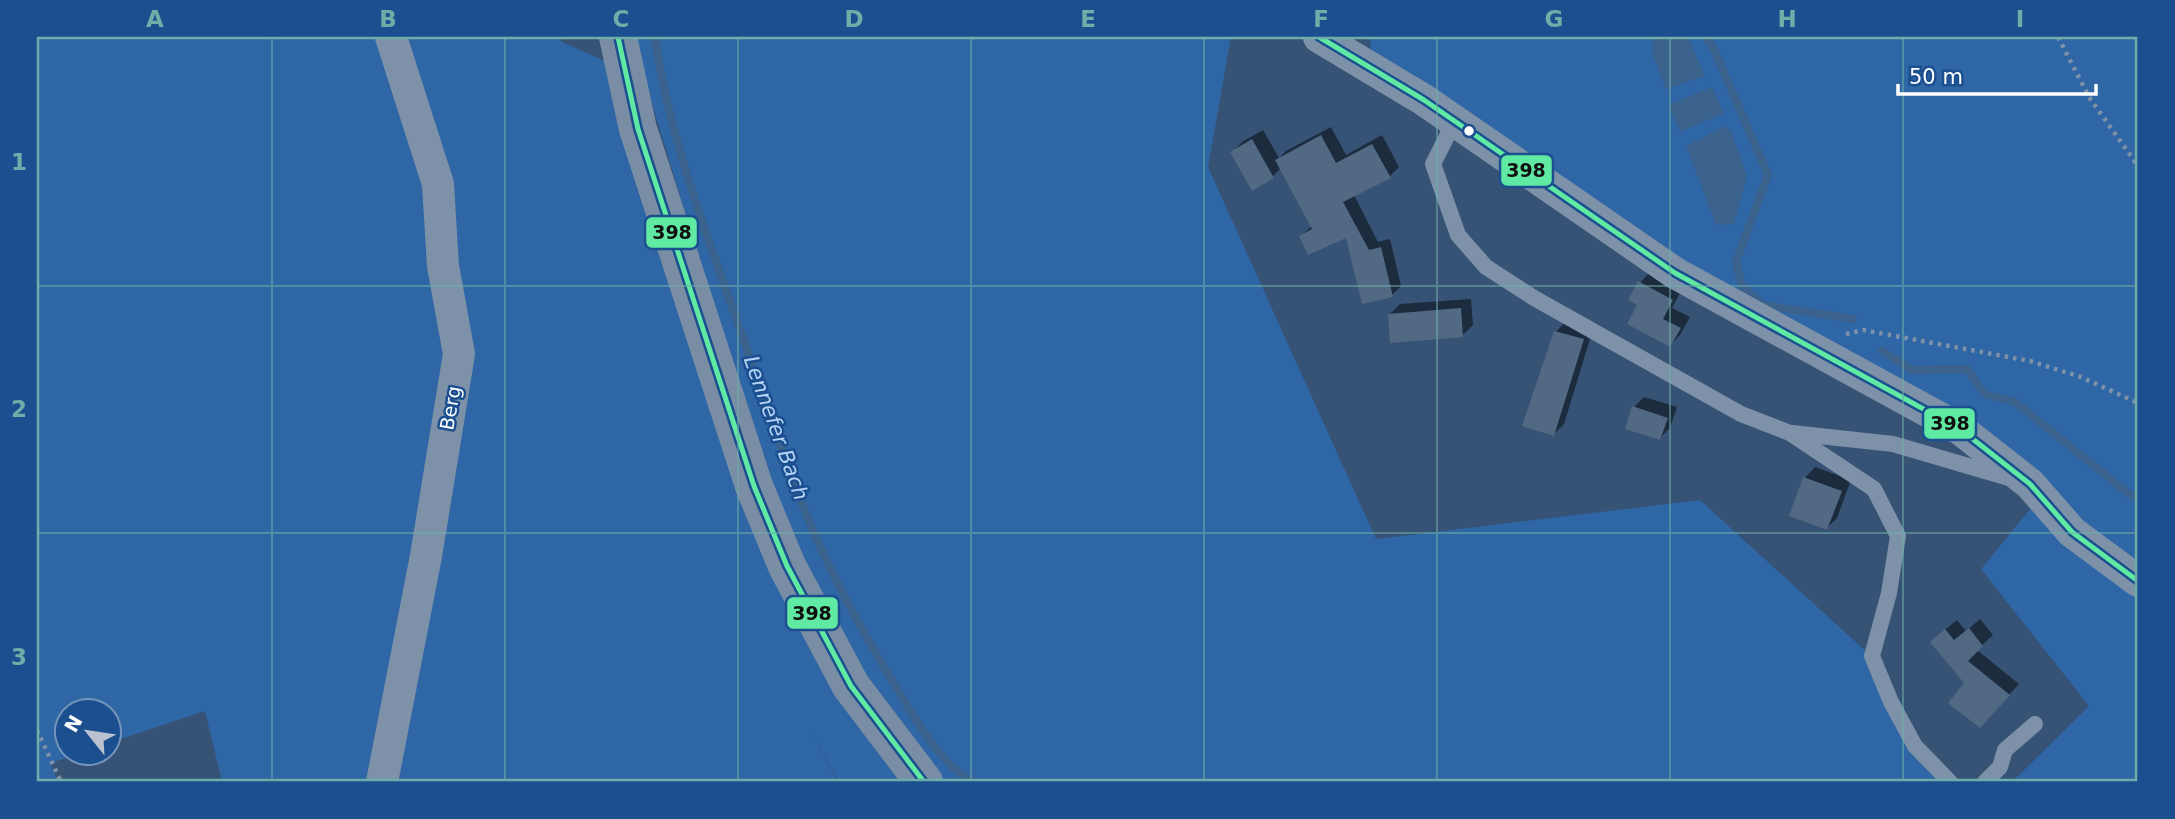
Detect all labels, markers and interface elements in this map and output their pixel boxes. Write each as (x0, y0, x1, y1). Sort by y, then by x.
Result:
text: A (146, 6, 164, 32)
text: B (379, 6, 397, 32)
text: C (613, 6, 629, 32)
text: D (844, 6, 864, 32)
text: E (1080, 6, 1096, 32)
text: F (1313, 6, 1329, 32)
text: G (1545, 6, 1563, 32)
text: H (1777, 6, 1797, 32)
text: I (2016, 6, 2024, 32)
scale bar (1898, 52, 2096, 96)
text: 50 m (1909, 65, 1963, 89)
unlabelled marker (1462, 124, 1476, 138)
text: 1 (11, 149, 27, 175)
line badge: 398 (1500, 154, 1553, 187)
text: 398 (1506, 159, 1546, 181)
line badge: 398 (645, 216, 698, 249)
text: 398 (652, 221, 692, 243)
water label: Lennefer Bach (739, 353, 813, 503)
street label: Berg (435, 384, 465, 432)
text: 2 (11, 396, 27, 422)
line badge: 398 (1923, 407, 1976, 440)
text: 398 (1930, 412, 1970, 434)
line badge: 398 (786, 596, 839, 630)
text: 398 (792, 602, 832, 624)
text: 3 (11, 644, 27, 670)
north arrow (52, 696, 122, 766)
text: N (60, 711, 87, 736)

